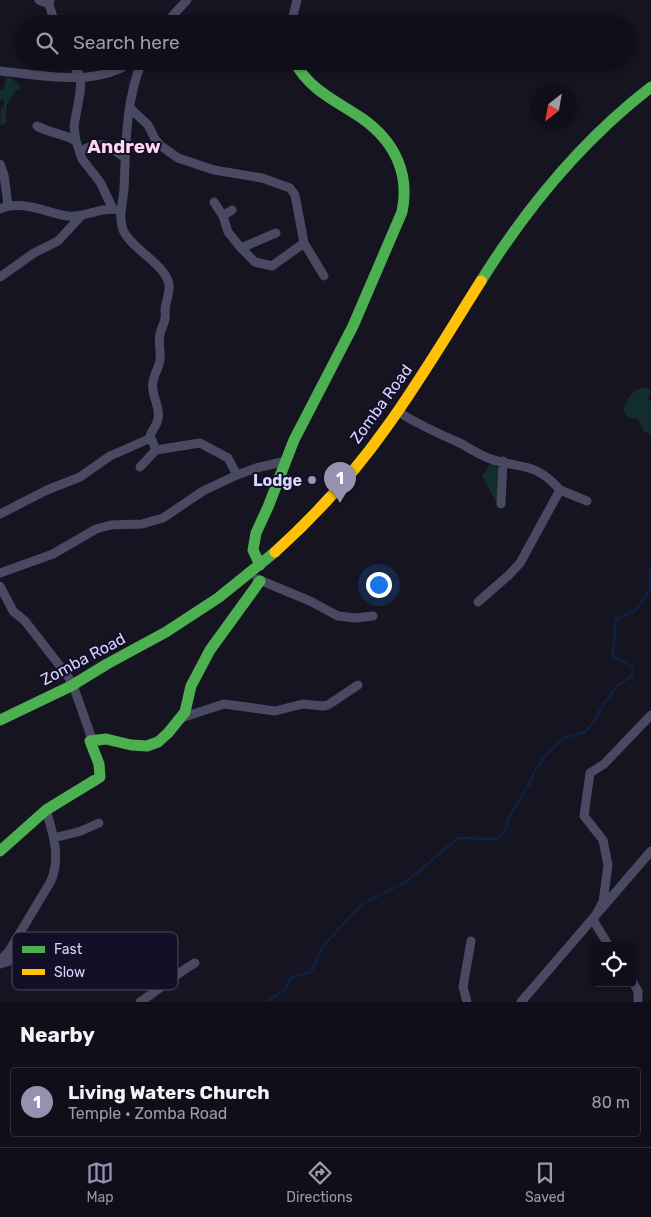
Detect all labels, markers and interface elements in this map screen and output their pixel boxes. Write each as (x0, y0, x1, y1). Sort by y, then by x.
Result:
search box (15, 15, 636, 70)
icon: search (33, 29, 61, 57)
text: Search here (73, 31, 180, 54)
north arrow (531, 85, 576, 130)
district label: Andrew (87, 135, 161, 158)
street label: Zomba Road (346, 361, 416, 447)
pin: 1 (324, 462, 356, 503)
place label: Lodge (253, 471, 302, 490)
marker: Lodge (306, 474, 318, 486)
your location (366, 572, 392, 598)
street label: Zomba Road (38, 629, 128, 689)
legend (12, 932, 178, 990)
text: Fast (54, 941, 83, 958)
map controls (591, 942, 636, 987)
button: locate (591, 942, 636, 987)
text: Slow (54, 964, 85, 981)
text: Nearby (20, 1022, 95, 1047)
text: Living Waters Church (68, 1081, 270, 1104)
text: 1 (33, 1093, 41, 1112)
text: 80 m (592, 1093, 630, 1112)
text: Temple · Zomba Road (68, 1104, 227, 1123)
tab: Map (86, 1159, 114, 1206)
tab: Directions (286, 1159, 353, 1206)
tab: Saved (525, 1159, 565, 1206)

